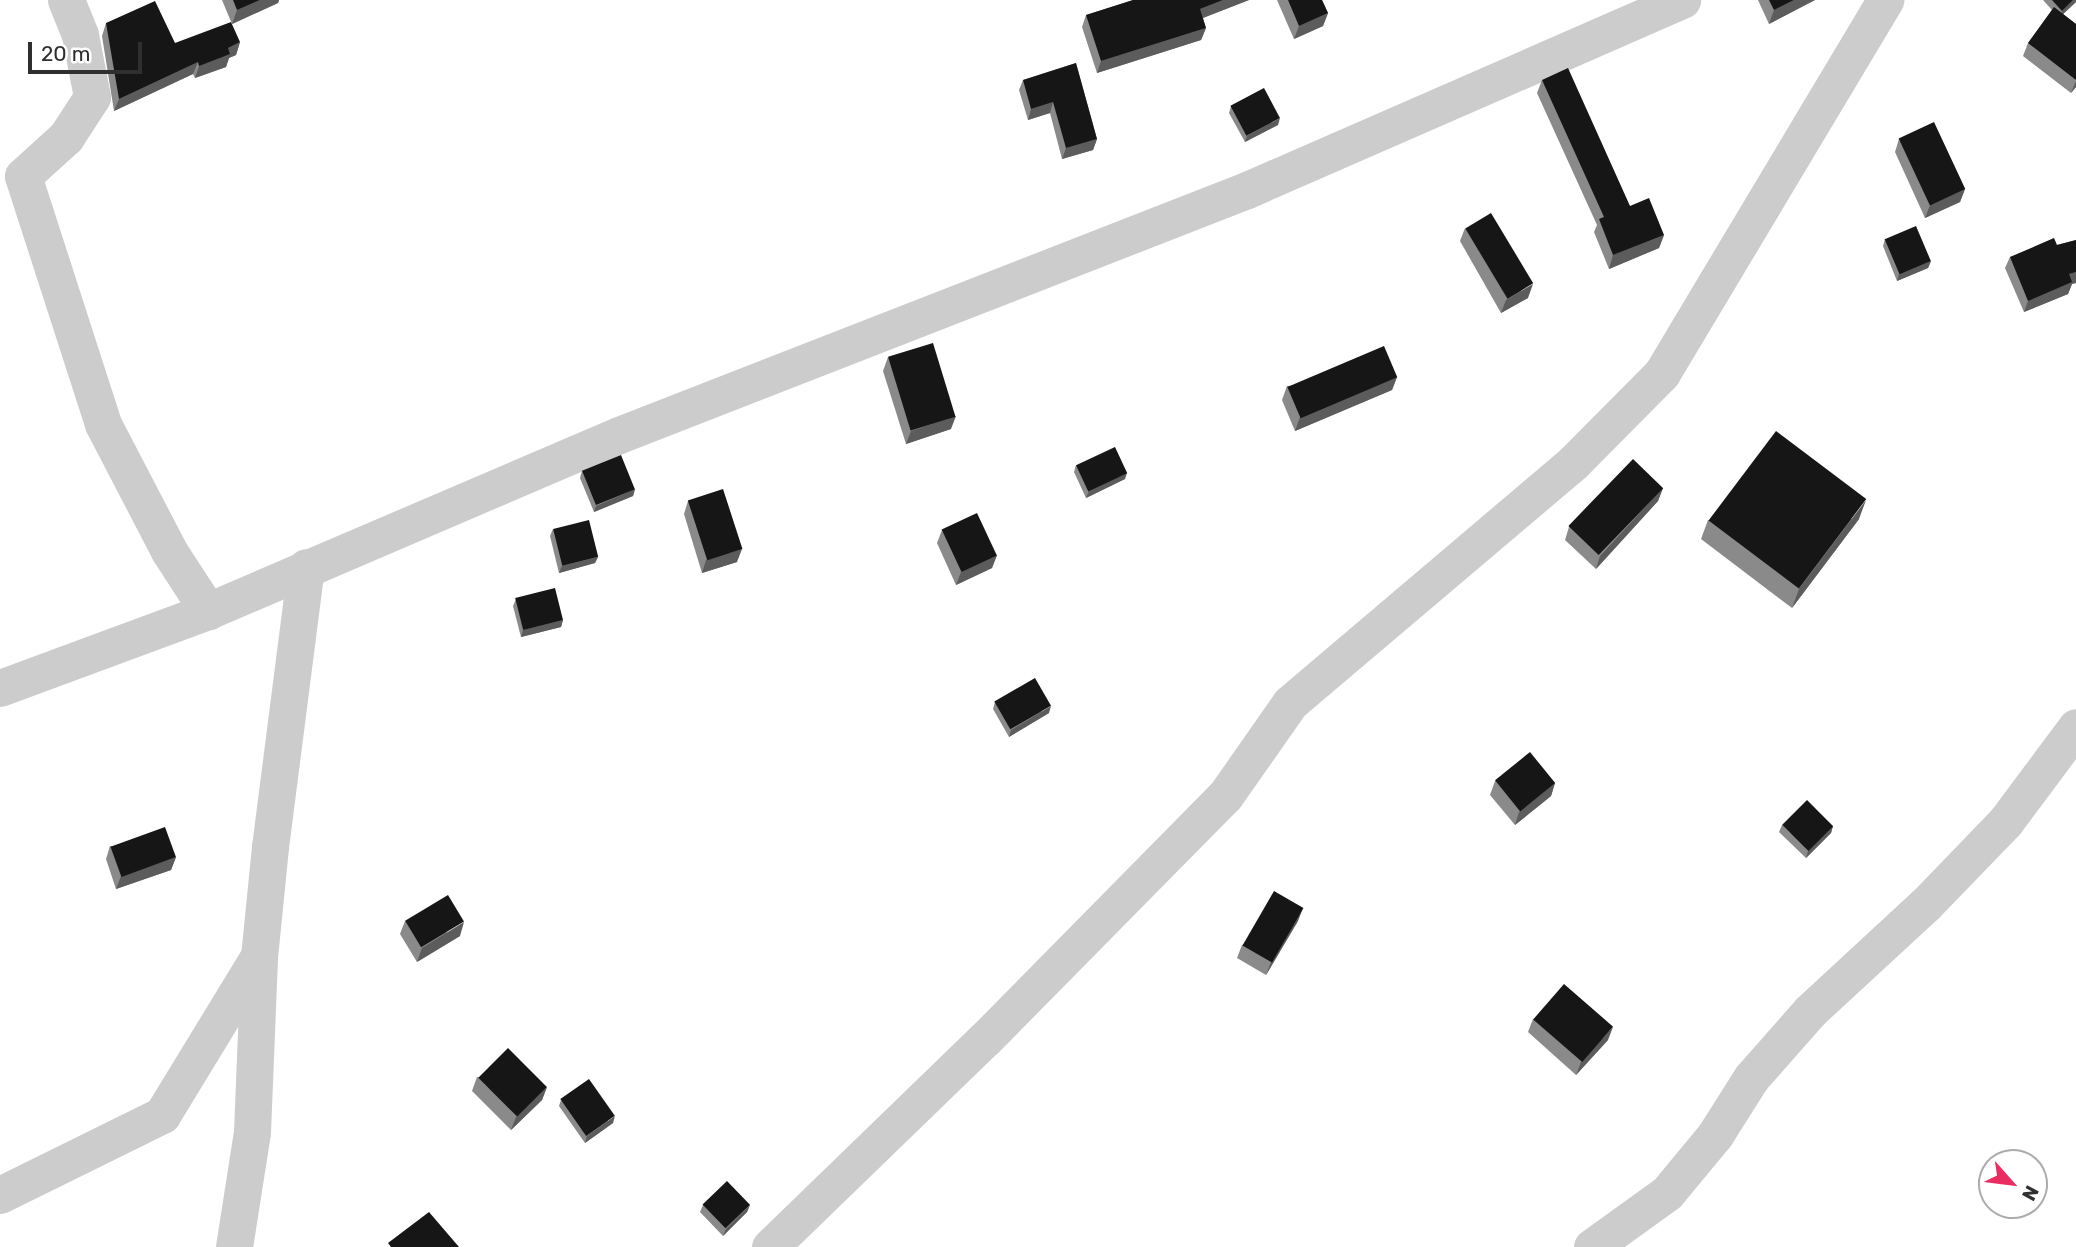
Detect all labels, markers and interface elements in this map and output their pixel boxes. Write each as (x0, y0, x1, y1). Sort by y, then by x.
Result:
scale bar (32, 28, 145, 72)
text: 20 m (41, 41, 90, 66)
north arrow (1978, 1149, 2048, 1219)
text: N (2017, 1182, 2044, 1205)

